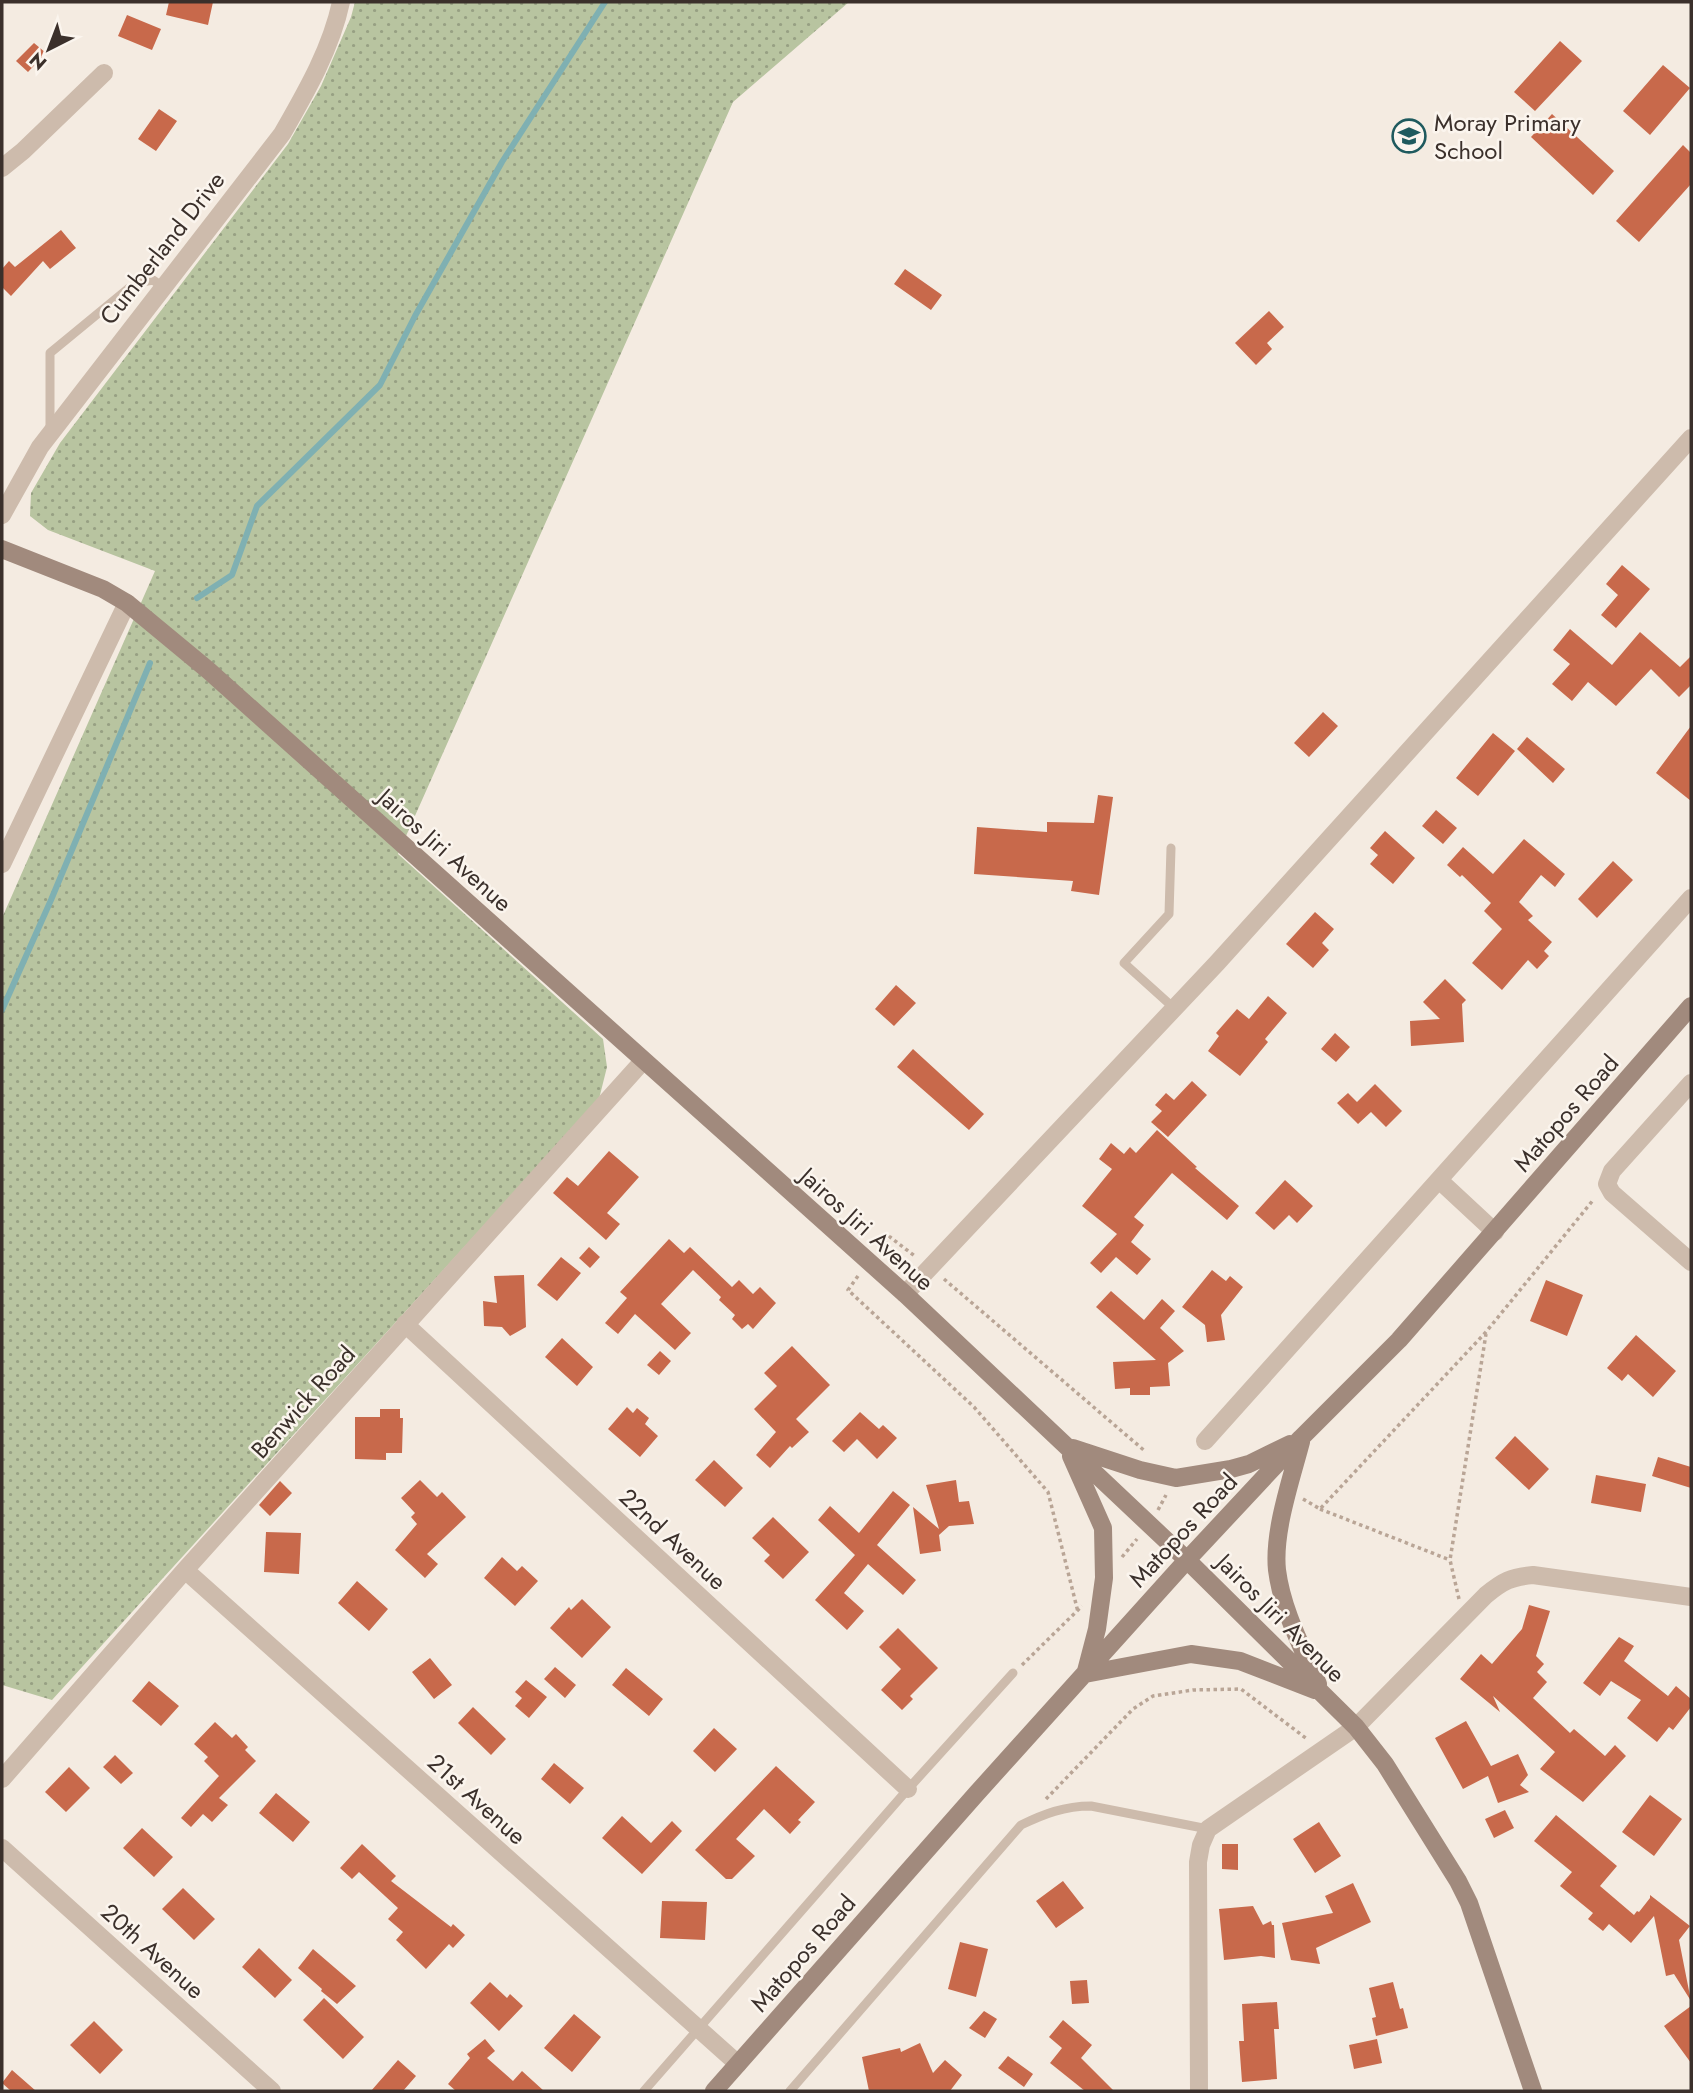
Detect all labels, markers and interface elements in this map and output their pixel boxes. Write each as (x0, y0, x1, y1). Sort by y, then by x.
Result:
north arrow (14, 14, 84, 84)
text: N (23, 46, 53, 76)
place label: Moray Primary School (1434, 105, 1581, 168)
school or university icon: Moray Primary School (1390, 117, 1428, 155)
street label: Cumberland Drive (91, 164, 233, 332)
street label: Jairos Jiri Avenue (368, 778, 520, 920)
street label: Matopos Road (1505, 1047, 1627, 1179)
street label: Jairos Jiri Avenue (790, 1157, 942, 1299)
street label: Benwick Road (243, 1338, 363, 1466)
street label: Matopos Road (1121, 1465, 1245, 1595)
street label: 22nd Avenue (611, 1480, 735, 1598)
street label: Jairos Jiri Avenue (1206, 1543, 1353, 1690)
street label: 21st Avenue (420, 1745, 534, 1853)
street label: Matopos Road (742, 1887, 864, 2019)
street label: 20th Avenue (94, 1895, 212, 2007)

